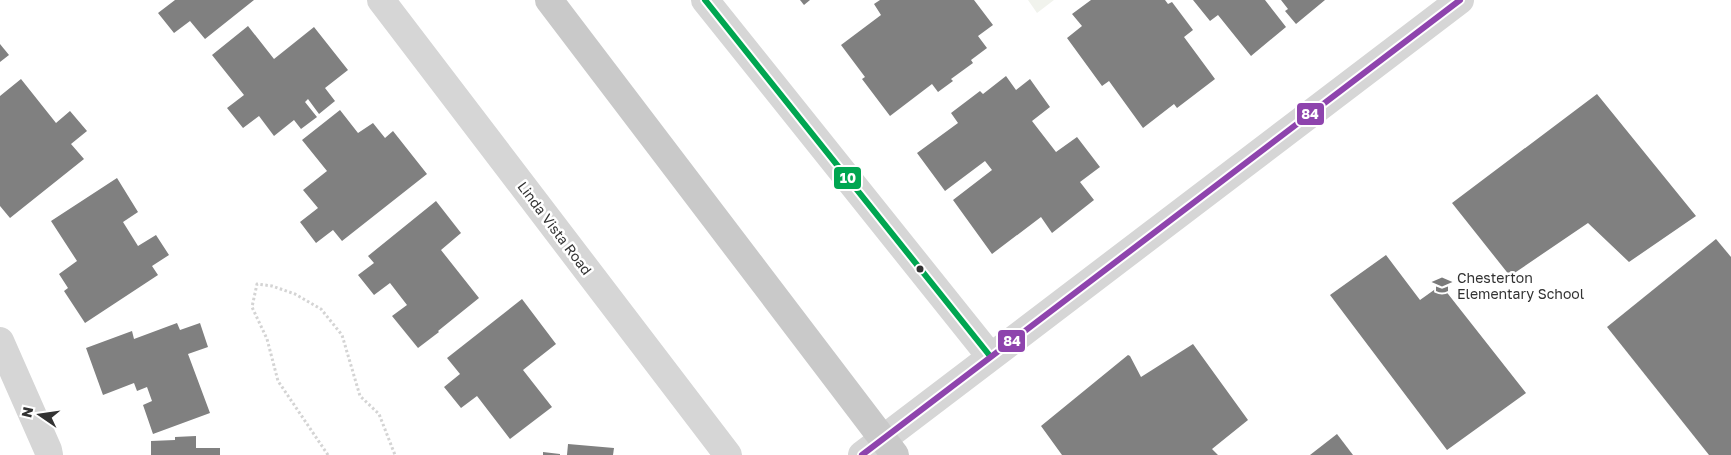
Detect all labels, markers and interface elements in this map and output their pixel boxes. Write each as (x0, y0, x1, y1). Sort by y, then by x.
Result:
line badge: 84 (1296, 102, 1325, 126)
text: 84 (1301, 105, 1319, 122)
line badge: 10 (833, 166, 862, 190)
text: 10 (840, 169, 856, 186)
street label: Linda Vista Road (514, 178, 596, 278)
unlabelled marker (915, 264, 925, 274)
place label: Chesterton Elementary School (1457, 269, 1584, 302)
school or university icon: Chesterton Elementary School (1431, 274, 1453, 296)
line badge: 84 (997, 329, 1026, 353)
text: 84 (1003, 332, 1021, 349)
north arrow (15, 390, 65, 440)
text: N (17, 405, 36, 419)

